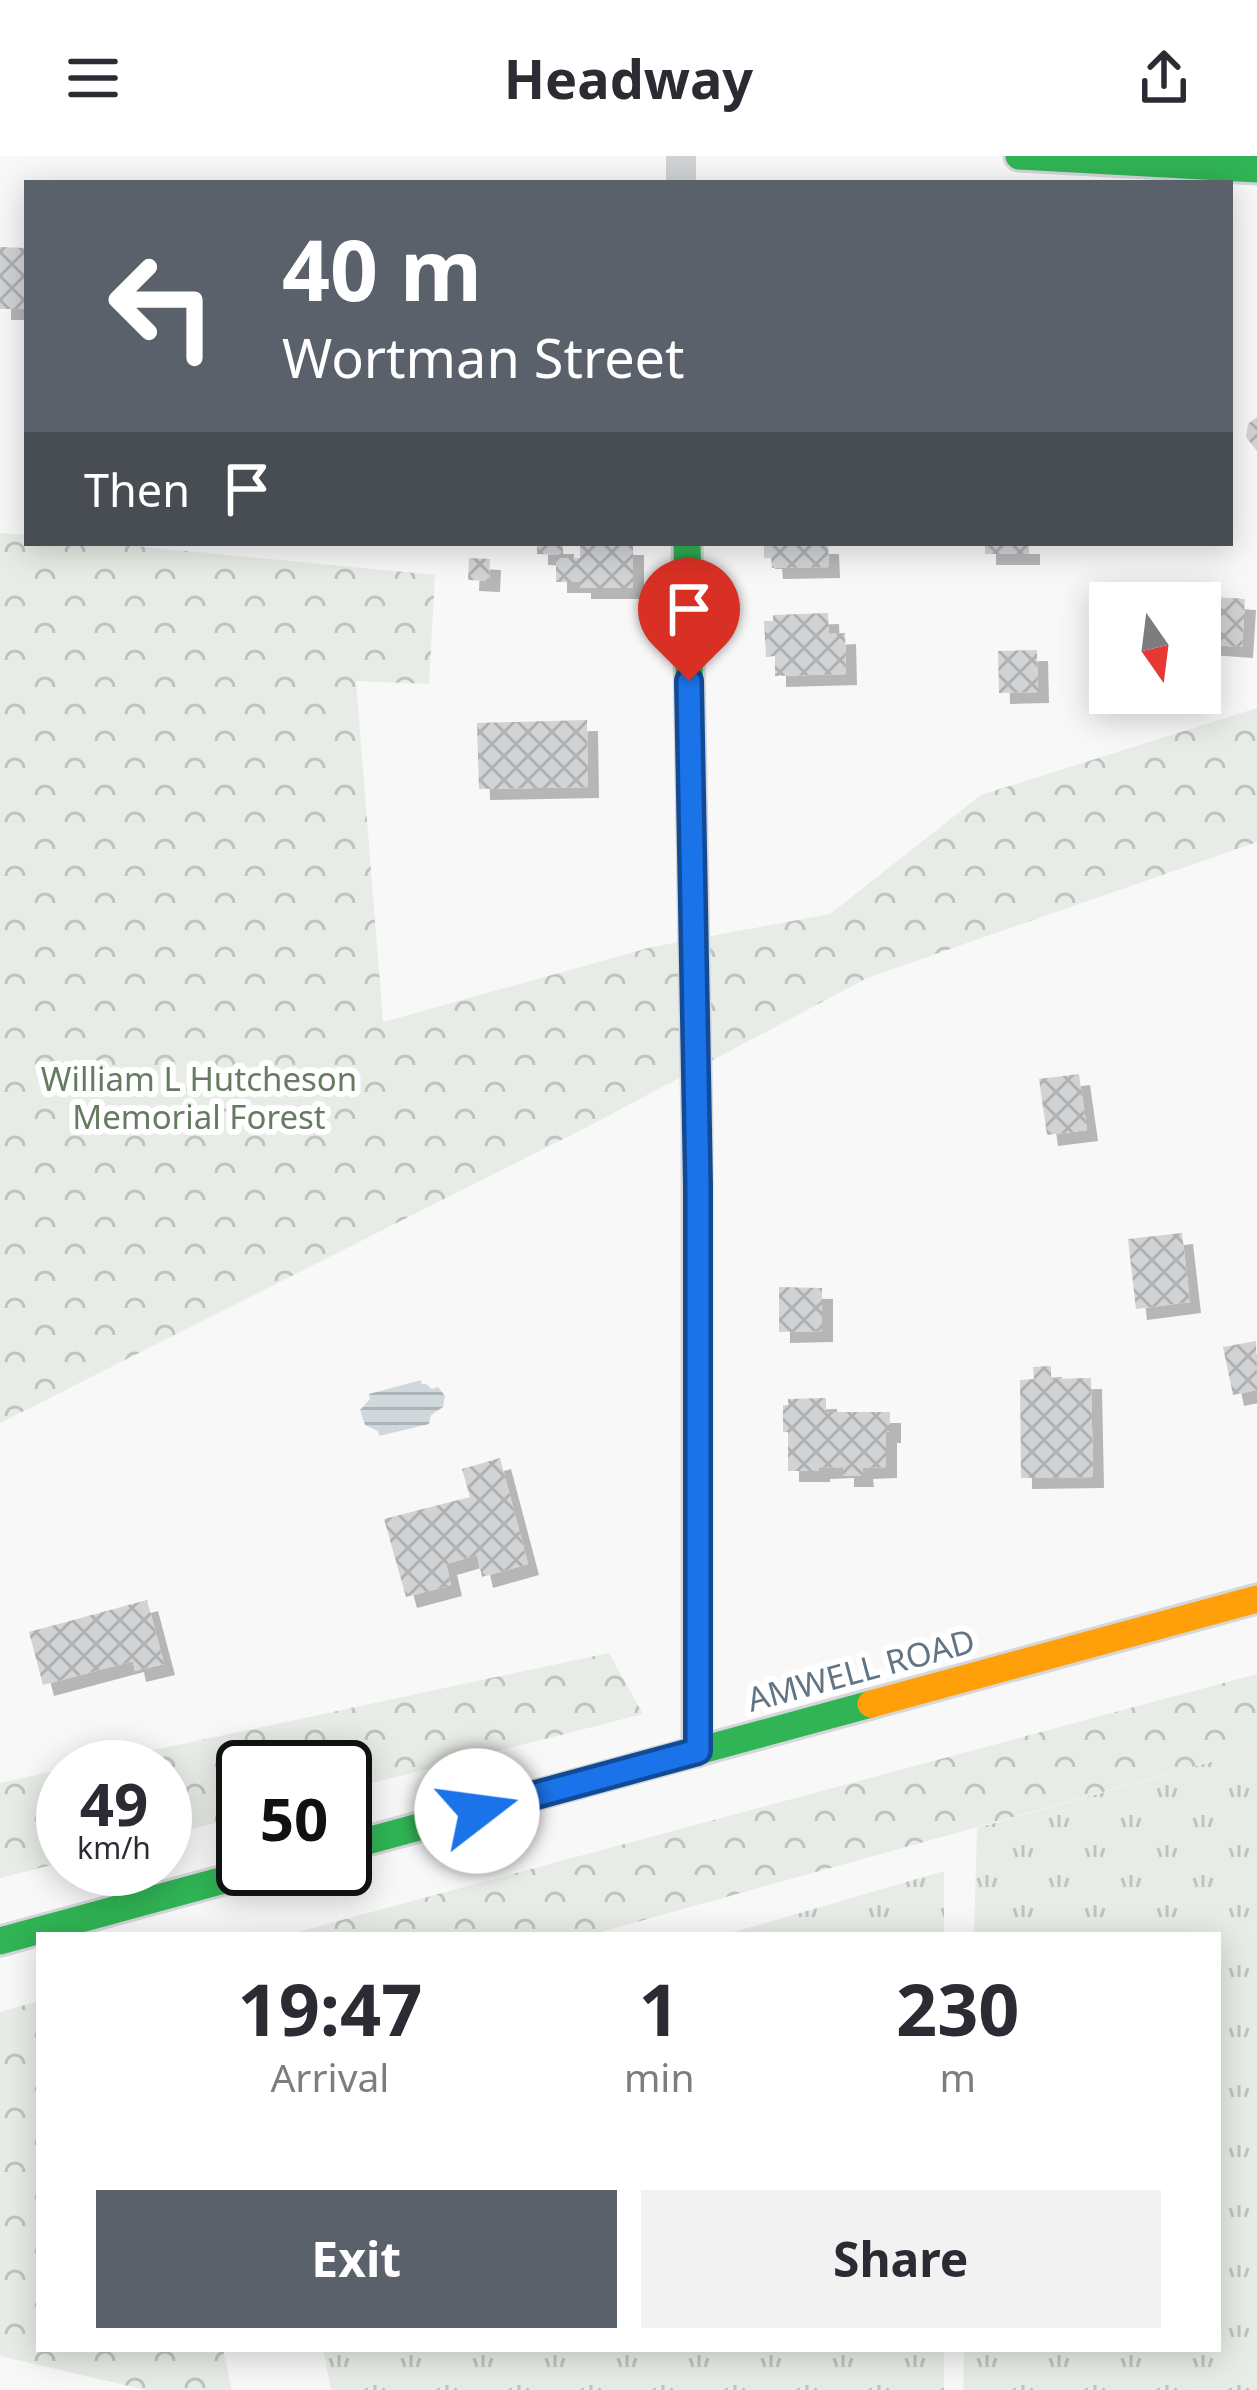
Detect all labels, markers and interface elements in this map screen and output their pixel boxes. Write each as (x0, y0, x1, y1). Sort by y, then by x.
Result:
text: Headway (504, 41, 753, 115)
icon: menu (60, 45, 126, 111)
icon: share (1131, 45, 1197, 111)
text: 40 m (282, 211, 482, 326)
icon: left (84, 228, 240, 384)
text: Wortman Street (282, 320, 685, 394)
icon: arrive (214, 456, 280, 522)
text: Then (84, 459, 190, 520)
pin (638, 558, 740, 681)
icon: arrive (656, 576, 722, 642)
north arrow (1089, 582, 1221, 714)
map controls (1089, 582, 1221, 714)
park label: William L Hutcheson Memorial Forest (41, 1056, 357, 1139)
street label: AMWELL ROAD (742, 1617, 980, 1722)
speed limit sign: 50 (216, 1740, 372, 1896)
position arrow (414, 1748, 540, 1874)
text: 49 (80, 1762, 148, 1844)
text: km/h (77, 1827, 151, 1868)
text: 19:47 (237, 1959, 422, 2057)
text: 1 (639, 1959, 680, 2057)
text: 230 (896, 1959, 1020, 2057)
text: Arrival (270, 2050, 389, 2103)
text: min (624, 2050, 695, 2103)
text: m (940, 2050, 976, 2103)
button: Exit (96, 2190, 617, 2328)
button: Share (641, 2190, 1161, 2328)

